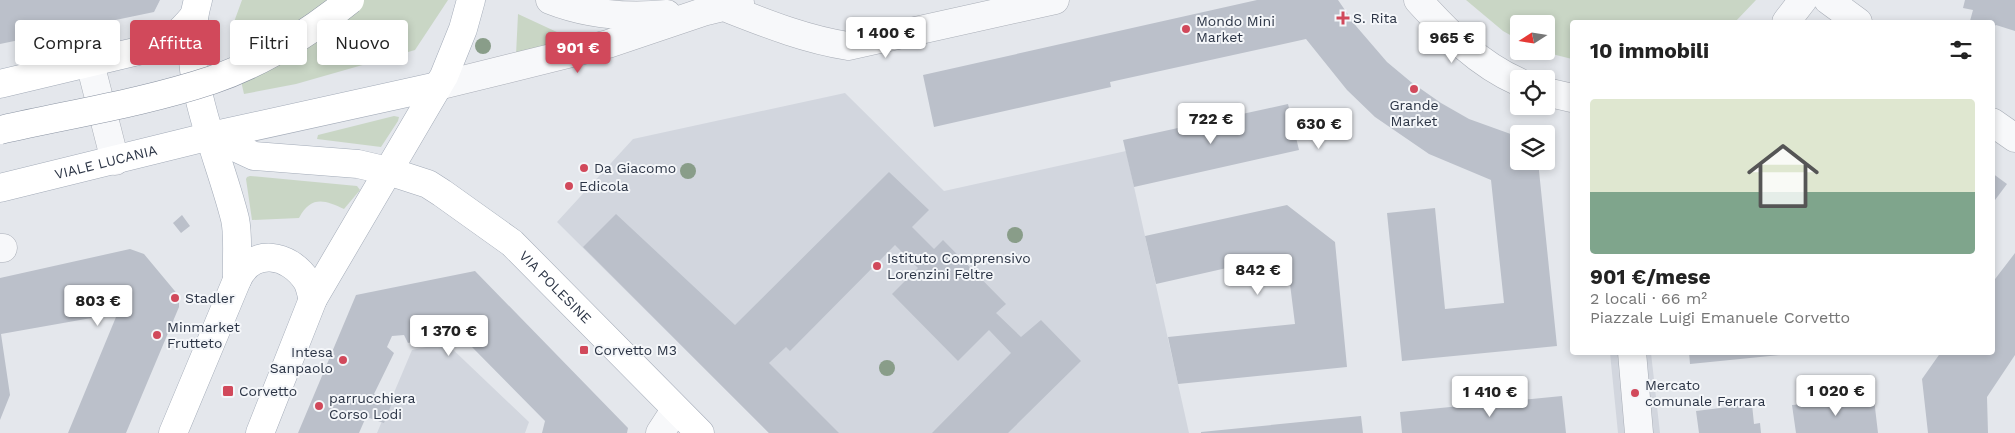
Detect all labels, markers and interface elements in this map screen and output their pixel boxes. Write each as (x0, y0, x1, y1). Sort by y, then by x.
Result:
place label: S. Rita (1353, 10, 1397, 26)
marker: S. Rita (1337, 12, 1349, 24)
place label: Mondo Mini Market (1196, 13, 1275, 45)
north arrow (1510, 15, 1555, 60)
map controls (1510, 15, 1555, 170)
pin: 1 400 € (840, 17, 932, 59)
chip: Compra (15, 20, 120, 65)
chip: Affitta (130, 20, 220, 65)
chip: Filtri (230, 20, 307, 65)
chip: Nuovo (317, 20, 408, 65)
pin: 965 € (1417, 22, 1487, 64)
text: 1 400 € (857, 23, 915, 42)
marker: Mondo Mini Market (1180, 23, 1192, 35)
text: 965 € (1430, 28, 1474, 47)
pin: 901 € (543, 32, 613, 74)
icon: filters (1947, 36, 1975, 64)
text: 901 € (557, 38, 599, 57)
text: 10 immobili (1590, 38, 1709, 63)
button: locate (1510, 70, 1555, 115)
marker: Grande Market (1408, 83, 1420, 95)
place label: Grande Market (1389, 97, 1439, 129)
pin: 722 € (1176, 102, 1246, 145)
pin: 630 € (1284, 108, 1354, 150)
text: 722 € (1189, 109, 1233, 128)
text: 630 € (1296, 114, 1342, 133)
button: layers (1510, 125, 1555, 170)
icon: home (1738, 131, 1828, 221)
street label: VIALE LUCANIA (53, 142, 159, 182)
place label: Da Giacomo (594, 160, 676, 176)
marker: Da Giacomo (578, 162, 590, 174)
place label: Edicola (579, 178, 629, 194)
marker: Edicola (563, 180, 575, 192)
street label: VIA POLESINE (516, 247, 595, 326)
place label: Istituto Comprensivo Lorenzini Feltre (887, 250, 1031, 282)
pin: 842 € (1223, 254, 1293, 296)
marker: Istituto Comprensivo Lorenzini Feltre (871, 260, 883, 272)
text: 842 € (1235, 260, 1281, 279)
text: 901 €/mese (1590, 264, 1711, 289)
pin: 803 € (63, 284, 133, 327)
text: 2 locali · 66 m² (1590, 289, 1707, 308)
place label: Stadler (185, 290, 235, 306)
text: 803 € (75, 291, 121, 310)
marker: Stadler (169, 292, 181, 304)
text: Piazzale Luigi Emanuele Corvetto (1590, 308, 1850, 327)
pin: 1 370 € (403, 314, 495, 357)
place label: Minmarket Frutteto (167, 319, 240, 351)
text: 1 370 € (421, 321, 477, 340)
marker: Minmarket Frutteto (151, 329, 163, 341)
place label: Corvetto M3 (594, 342, 677, 358)
place label: Intesa Sanpaolo (270, 344, 333, 376)
marker: Corvetto M3 (578, 344, 590, 356)
marker: Intesa Sanpaolo (337, 354, 349, 366)
pin: 1 020 € (1790, 374, 1882, 417)
pin: 1 410 € (1444, 376, 1536, 418)
place label: Mercato comunale Ferrara (1645, 377, 1765, 409)
text: 1 020 € (1807, 381, 1865, 400)
text: 1 410 € (1463, 382, 1517, 401)
place label: Corvetto (239, 383, 297, 399)
marker: Corvetto (221, 384, 235, 398)
marker: Mercato comunale Ferrara (1629, 387, 1641, 399)
place label: parrucchiera Corso Lodi (329, 390, 415, 422)
marker: parrucchiera Corso Lodi (313, 400, 325, 412)

